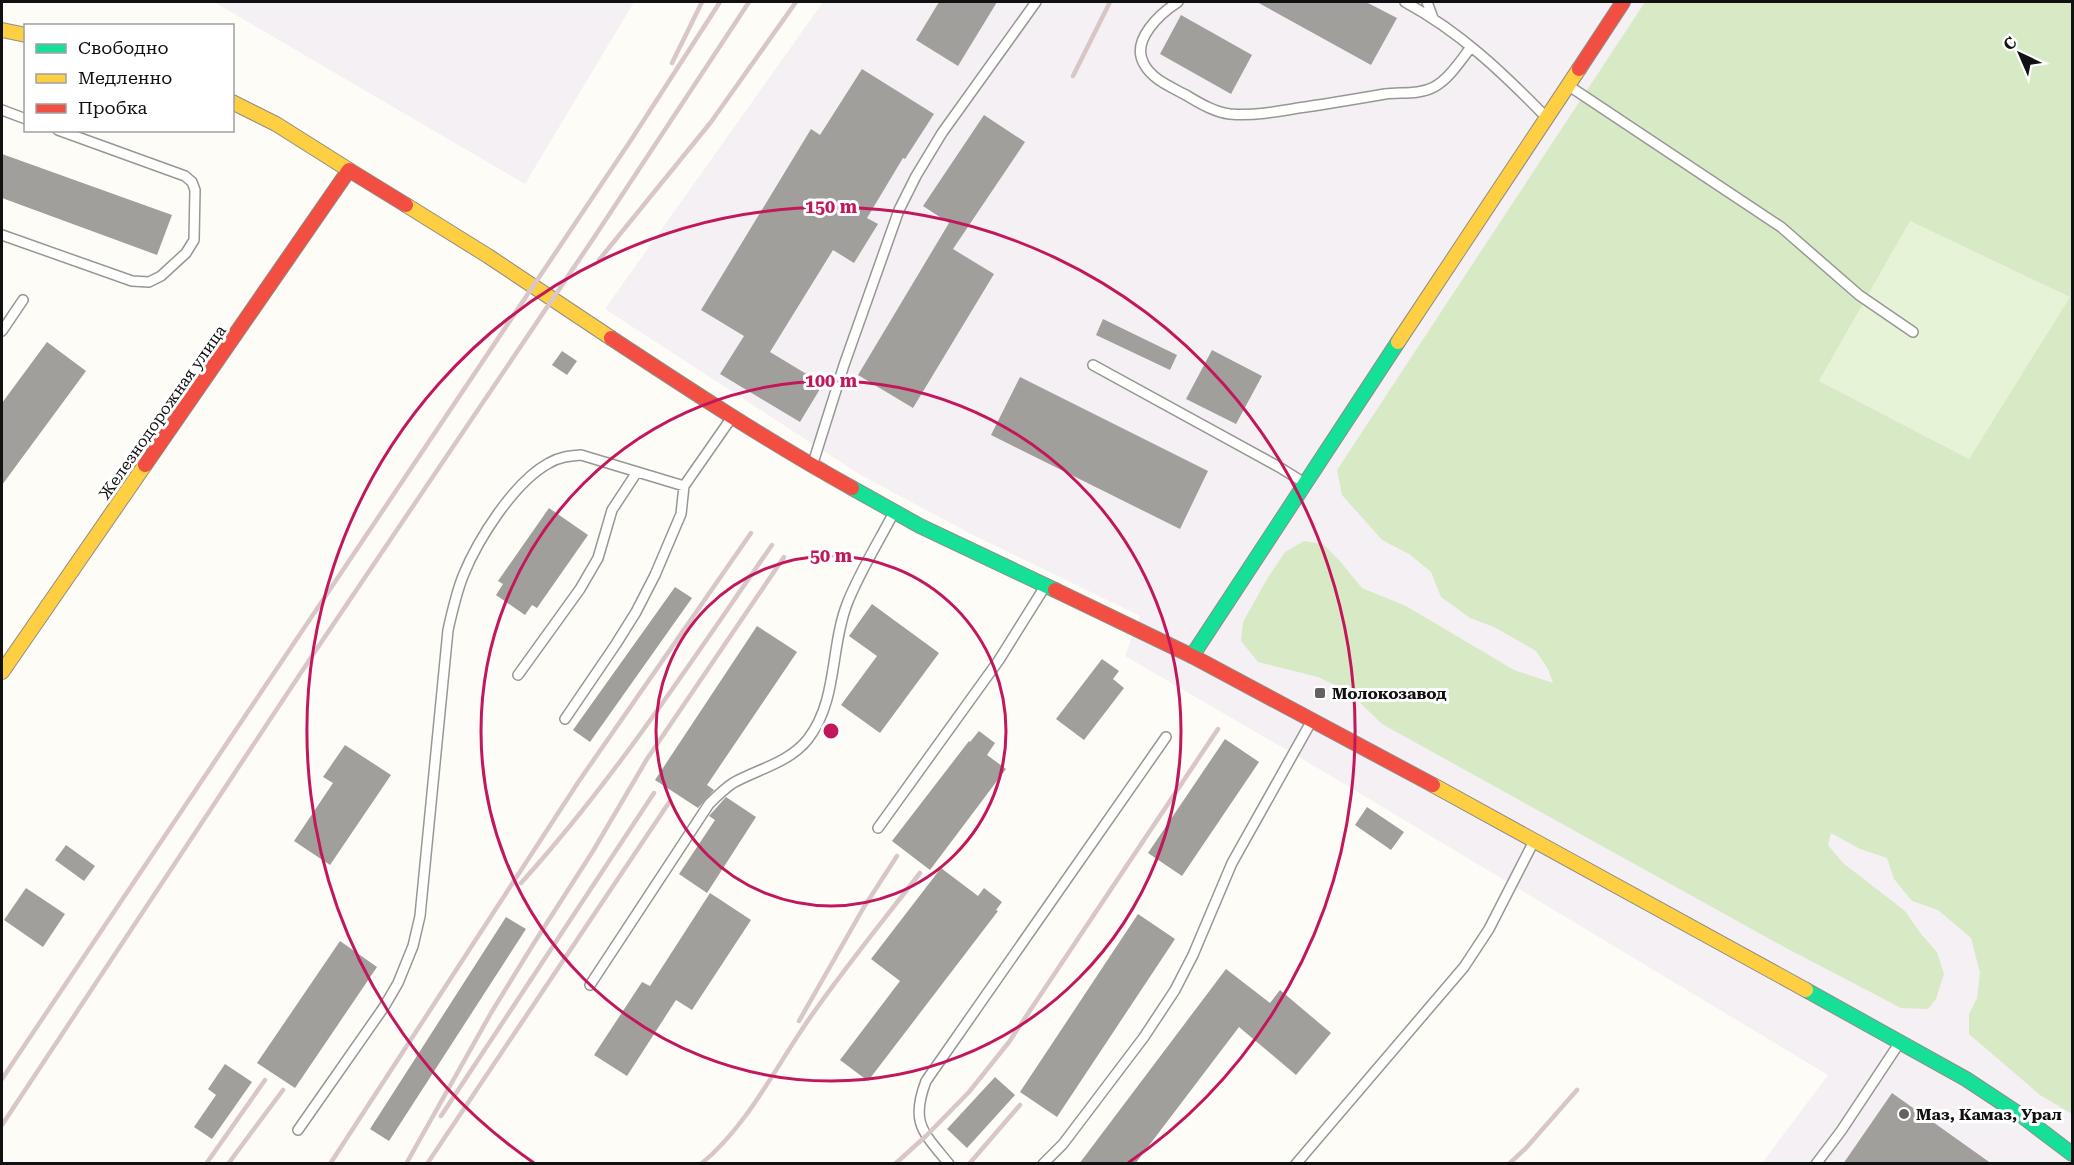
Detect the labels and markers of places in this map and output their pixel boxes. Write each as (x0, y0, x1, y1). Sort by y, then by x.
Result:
place label: Молокозавод (1332, 684, 1447, 703)
marker: Молокозавод (1313, 686, 1327, 700)
centre of rings (821, 721, 841, 741)
place label: Маз, Камаз, Урал (1916, 1105, 2062, 1124)
marker: Маз, Камаз, Урал (1897, 1107, 1911, 1121)

